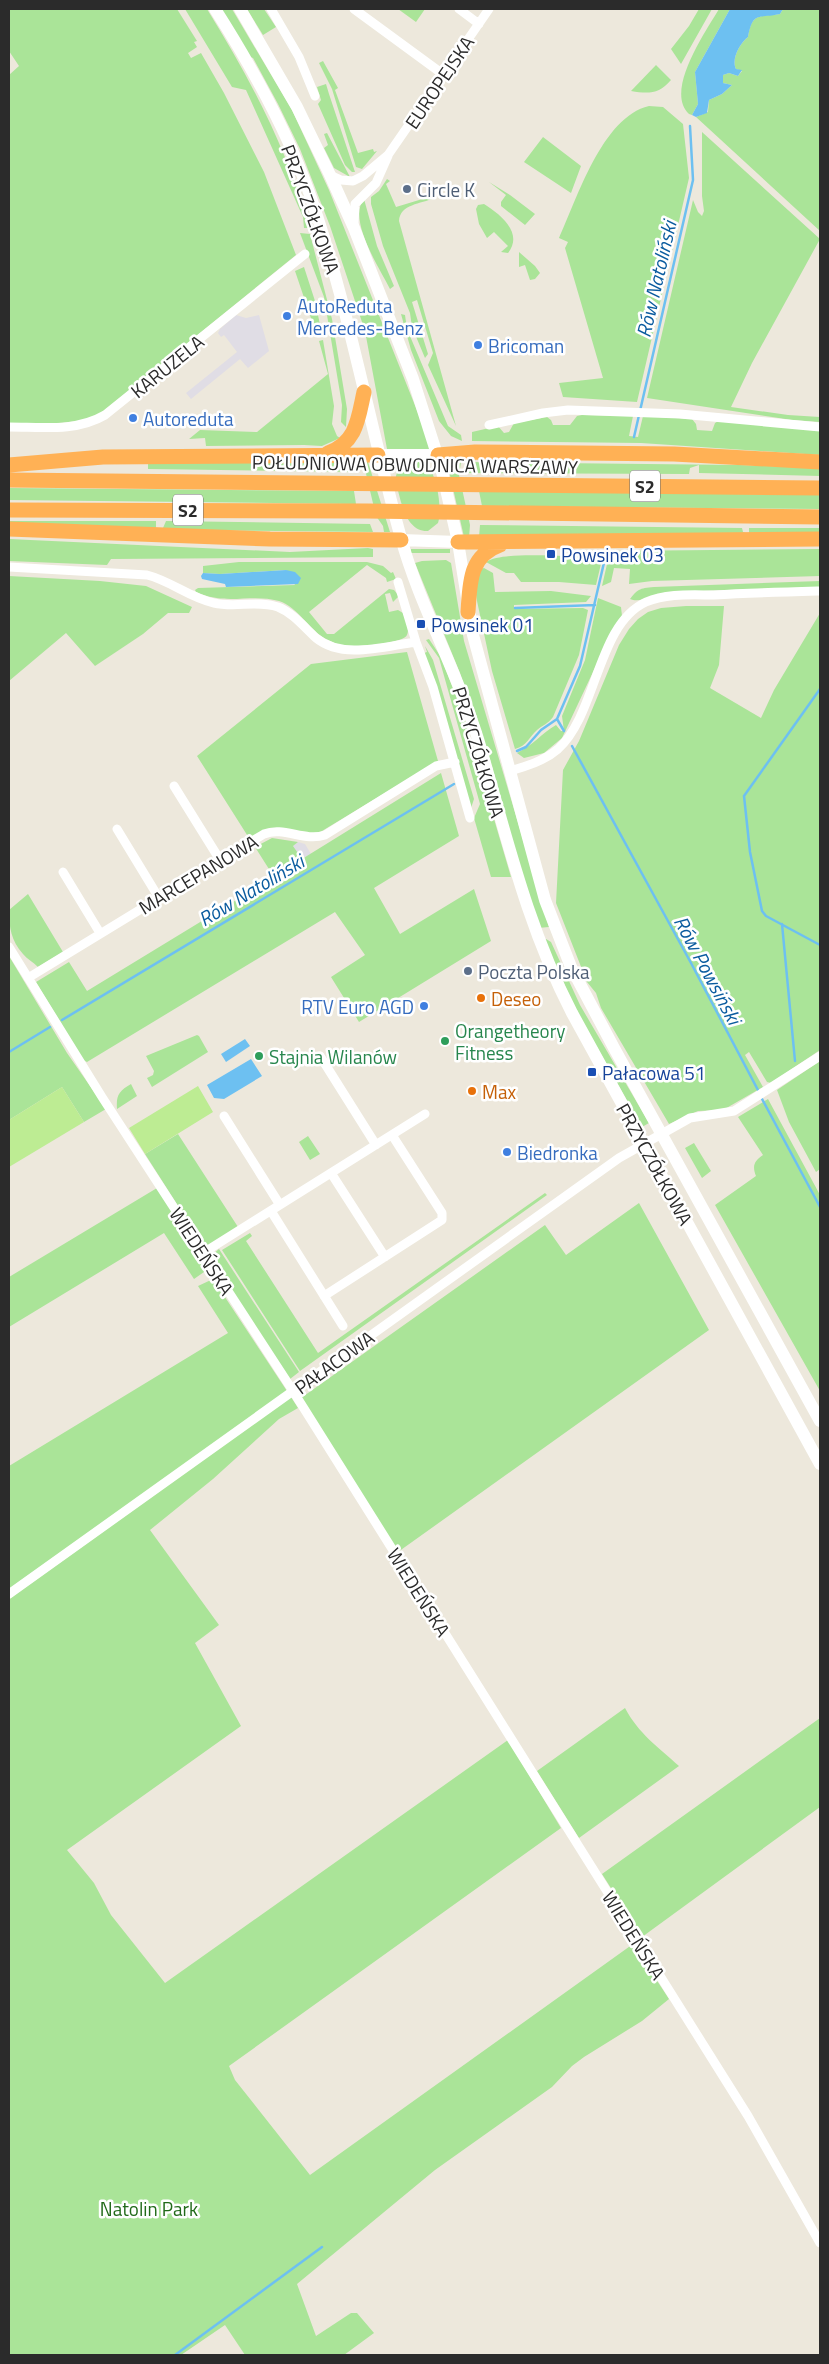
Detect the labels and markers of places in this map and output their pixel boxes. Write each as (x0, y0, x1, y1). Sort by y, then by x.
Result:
place label: Circle K (417, 175, 475, 204)
marker: Circle K (401, 183, 413, 195)
place label: AutoReduta Mercedes-Benz (297, 291, 423, 342)
marker: AutoReduta Mercedes-Benz (281, 310, 293, 322)
place label: Bricoman (488, 331, 564, 360)
marker: Bricoman (472, 339, 484, 351)
place label: Autoreduta (143, 404, 234, 433)
marker: Autoreduta (127, 412, 139, 424)
place label: Powsinek 03 (561, 540, 664, 569)
marker: Powsinek 03 (545, 548, 557, 560)
place label: Powsinek 01 (431, 610, 534, 639)
marker: Powsinek 01 (415, 618, 427, 630)
place label: Poczta Polska (478, 957, 590, 986)
marker: Poczta Polska (462, 965, 474, 977)
place label: Deseo (491, 984, 541, 1013)
place label: RTV Euro AGD (301, 992, 414, 1021)
marker: Deseo (475, 992, 487, 1004)
marker: RTV Euro AGD (418, 1000, 430, 1012)
place label: Orangetheory Fitness (455, 1016, 565, 1067)
marker: Orangetheory Fitness (439, 1035, 451, 1047)
place label: Stajnia Wilanów (269, 1042, 397, 1071)
marker: Stajnia Wilanów (253, 1050, 265, 1062)
place label: Pałacowa 51 (602, 1058, 706, 1087)
marker: Pałacowa 51 (586, 1066, 598, 1078)
place label: Max (482, 1077, 516, 1106)
marker: Max (466, 1085, 478, 1097)
place label: Biedronka (517, 1138, 598, 1167)
marker: Biedronka (501, 1146, 513, 1158)

